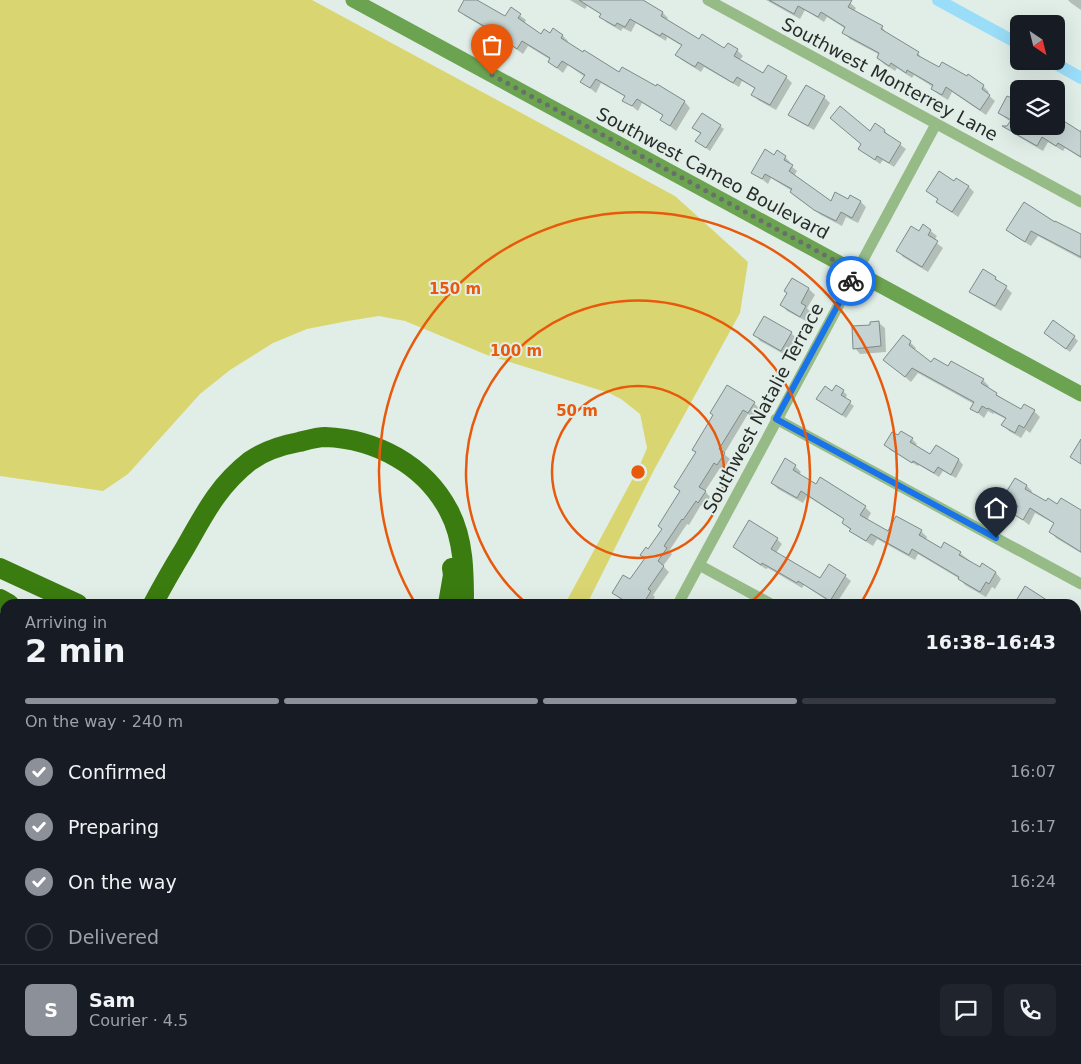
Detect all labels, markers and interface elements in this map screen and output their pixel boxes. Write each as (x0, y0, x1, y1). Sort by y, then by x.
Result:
street label: Southwest Monterrey Lane (778, 13, 1002, 145)
north arrow (1010, 15, 1065, 70)
map controls (1010, 15, 1065, 135)
pin (471, 24, 513, 75)
icon: bag (478, 31, 506, 59)
button: layers (1010, 80, 1065, 135)
street label: Southwest Cameo Boulevard (593, 103, 833, 243)
courier (826, 256, 876, 306)
icon: bike (837, 267, 865, 295)
text: 150 m (429, 280, 481, 298)
street label: Southwest Natalie Terrace (699, 299, 827, 517)
text: 100 m (490, 342, 542, 360)
text: 50 m (556, 402, 598, 420)
centre of rings (629, 463, 647, 481)
pin (975, 487, 1017, 538)
icon: home (982, 494, 1010, 522)
text: Arriving in (25, 613, 107, 632)
text: 16:38–16:43 (926, 631, 1056, 653)
text: 2 min (25, 632, 126, 670)
text: On the way · 240 m (25, 712, 183, 731)
icon: check (25, 758, 53, 786)
text: Confirmed (68, 761, 167, 783)
text: 16:07 (1010, 762, 1056, 781)
icon: check (25, 813, 53, 841)
text: Preparing (68, 816, 159, 838)
text: 16:17 (1010, 817, 1056, 836)
icon: check (25, 868, 53, 896)
text: On the way (68, 871, 177, 893)
text: 16:24 (1010, 872, 1056, 891)
text: Delivered (68, 926, 159, 948)
button: chat (940, 984, 992, 1036)
button: phone (1004, 984, 1056, 1036)
text: Sam (89, 989, 135, 1011)
text: S (44, 999, 58, 1021)
text: Courier · 4.5 (89, 1011, 188, 1030)

